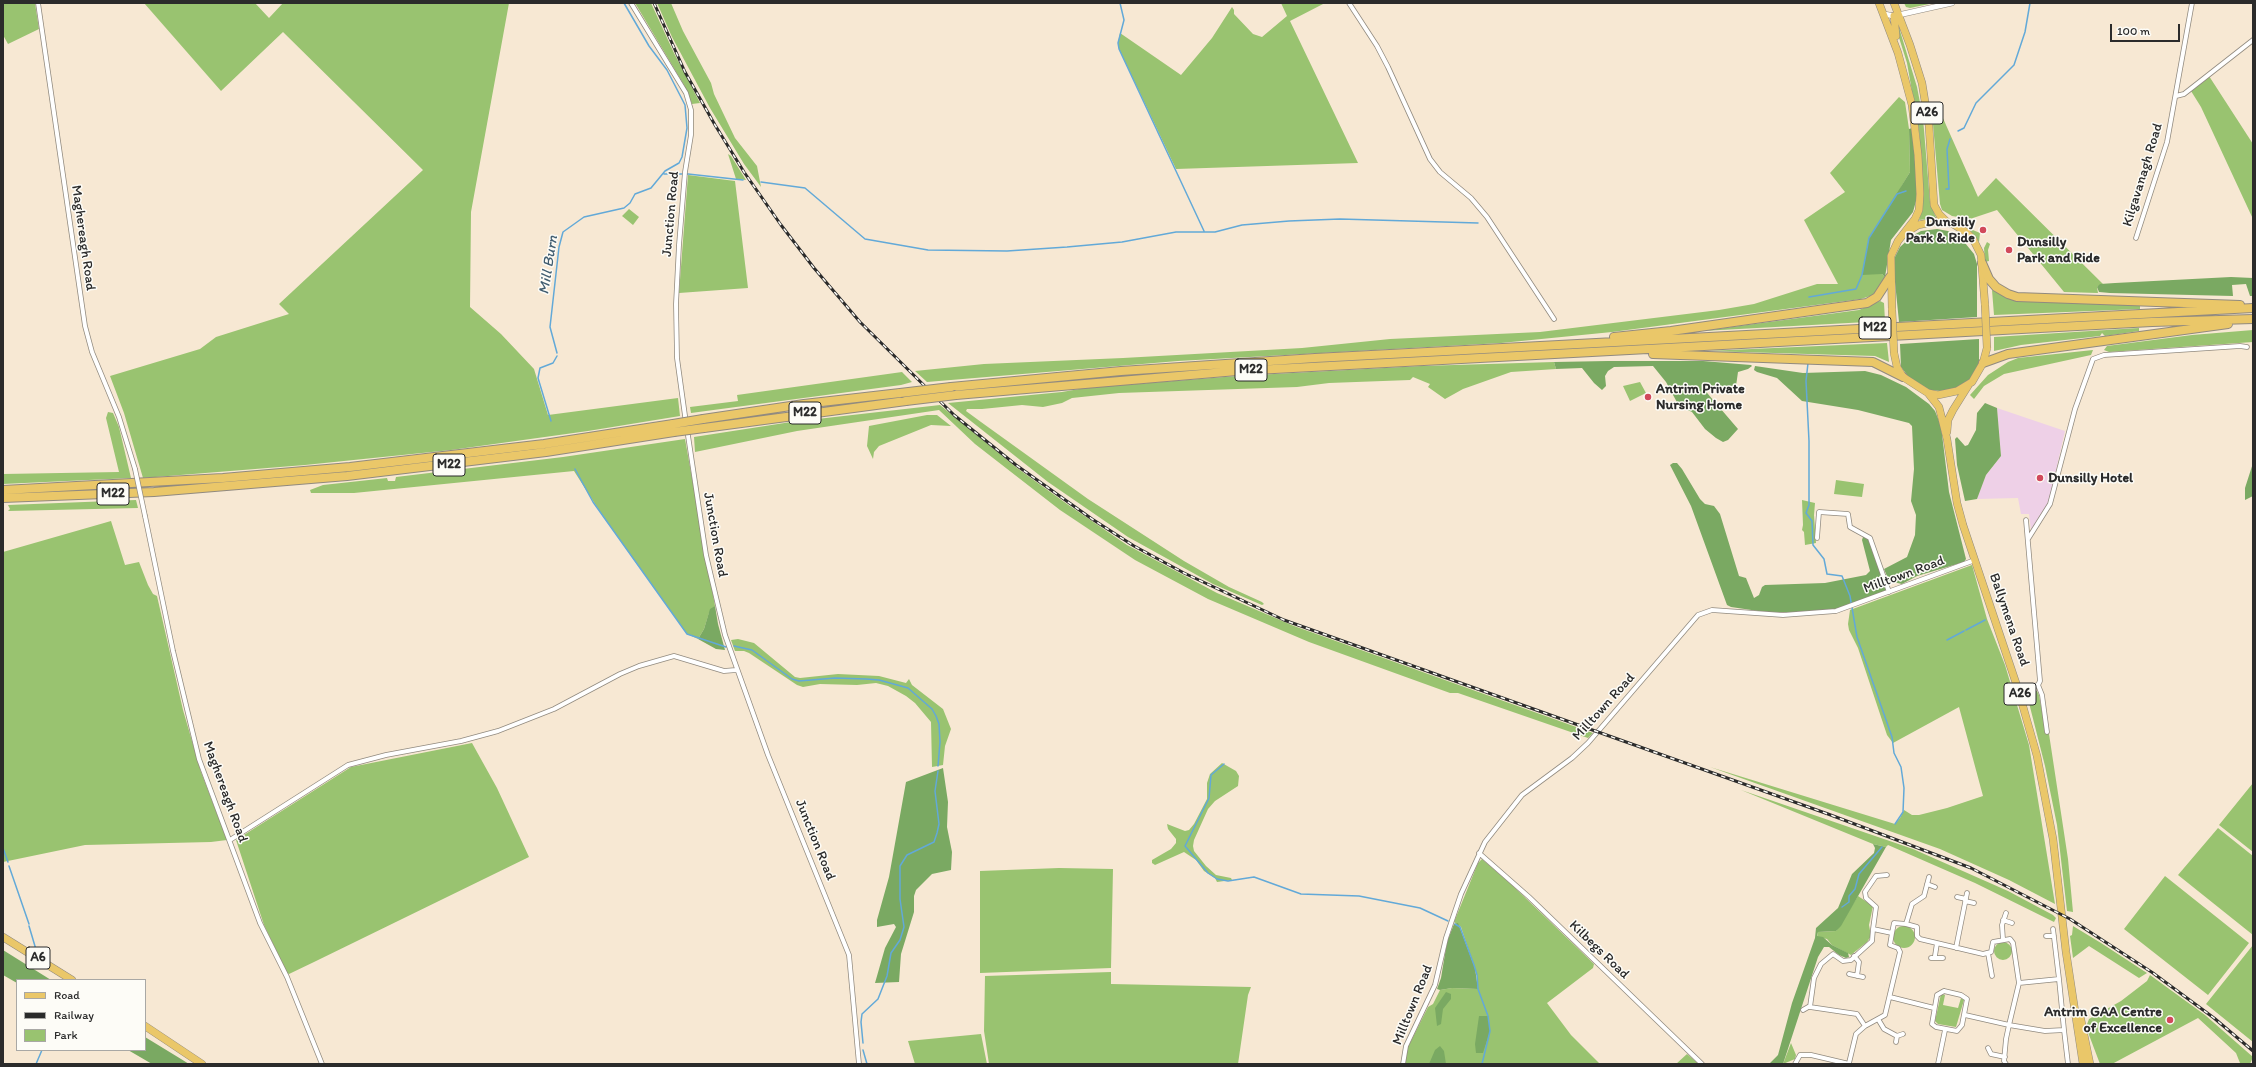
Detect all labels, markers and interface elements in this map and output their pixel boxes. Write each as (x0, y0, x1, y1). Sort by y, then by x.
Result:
scale bar (2112, 16, 2182, 42)
text: 100 m (2117, 24, 2150, 38)
road number: A26 (1911, 102, 1943, 124)
street label: Kilgavanagh Road (2119, 121, 2167, 229)
street label: Junction Road (659, 170, 683, 258)
street label: Maghereagh Road (67, 184, 99, 292)
place label: Dunsilly Park & Ride (1906, 214, 1975, 246)
marker: Dunsilly Park & Ride (1978, 225, 1988, 235)
water label: Mill Burn (535, 234, 563, 296)
place label: Dunsilly Park and Ride (2017, 234, 2100, 266)
marker: Dunsilly Park and Ride (2004, 245, 2014, 255)
road number: M22 (1859, 317, 1891, 339)
road number: M22 (1235, 359, 1267, 381)
place label: Antrim Private Nursing Home (1656, 381, 1745, 414)
marker: Antrim Private Nursing Home (1643, 392, 1653, 402)
road number: M22 (789, 402, 821, 424)
road number: M22 (433, 454, 465, 476)
place label: Dunsilly Hotel (2048, 470, 2133, 486)
marker: Dunsilly Hotel (2035, 473, 2045, 483)
road number: M22 (97, 483, 129, 505)
street label: Junction Road (699, 491, 731, 579)
street label: Milltown Road (1861, 553, 1947, 597)
street label: Ballymena Road (1985, 571, 2033, 669)
street label: Milltown Road (1569, 670, 1639, 744)
road number: A26 (2004, 683, 2036, 705)
street label: Maghereagh Road (199, 739, 251, 845)
street label: Junction Road (791, 797, 839, 883)
street label: Kilbegs Road (1565, 917, 1633, 983)
road number: A6 (26, 947, 50, 969)
street label: Milltown Road (1389, 962, 1437, 1048)
legend (16, 979, 146, 1051)
text: Road (54, 988, 80, 1002)
place label: Antrim GAA Centre of Excellence (2044, 1004, 2162, 1036)
text: Railway (54, 1008, 94, 1022)
marker: Antrim GAA Centre of Excellence (2165, 1015, 2175, 1025)
text: Park (54, 1028, 78, 1042)

